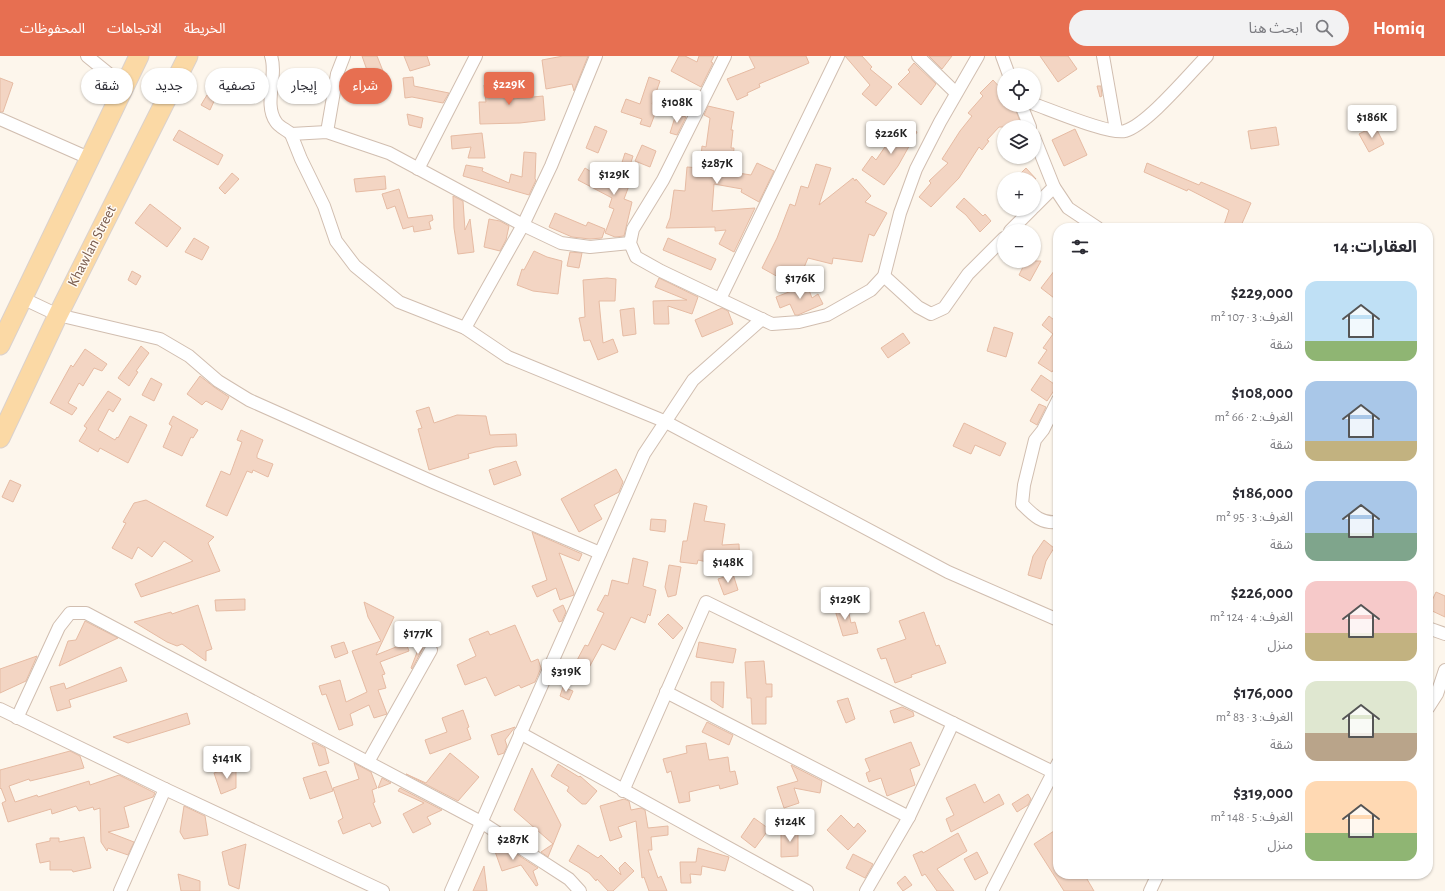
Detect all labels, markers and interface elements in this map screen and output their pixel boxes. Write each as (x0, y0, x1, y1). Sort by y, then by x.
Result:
search box (1069, 10, 1349, 46)
icon: search (1313, 17, 1335, 39)
text: Homiq (1373, 19, 1425, 38)
text: ابحث هنا (1249, 21, 1303, 36)
text: المحفوظات (20, 22, 85, 36)
text: الاتجاهات (107, 22, 162, 36)
text: الخريطة (184, 22, 226, 36)
chip: شقة (81, 68, 133, 104)
chip: جديد (141, 68, 197, 104)
chip: تصفية (205, 68, 269, 104)
chip: إيجار (277, 68, 331, 104)
chip: شراء (339, 68, 392, 104)
map controls (997, 68, 1041, 268)
button: locate (997, 68, 1041, 112)
pin: $229K (481, 72, 537, 106)
text: $229K (493, 78, 525, 91)
pin: $108K (649, 90, 705, 124)
text: $108K (661, 96, 693, 109)
pin: $186K (1344, 105, 1400, 139)
text: $186K (1357, 111, 1387, 124)
button: layers (997, 120, 1041, 164)
pin: $226K (863, 121, 919, 155)
text: $226K (875, 127, 907, 140)
pin: $287K (689, 151, 745, 185)
text: $287K (701, 157, 733, 170)
pin: $129K (586, 162, 642, 196)
text: $129K (599, 168, 629, 181)
button: + (997, 172, 1041, 216)
street label: Khawlan Street (65, 203, 119, 289)
button: − (997, 224, 1041, 268)
icon: filters (1069, 236, 1091, 258)
text: العقارات: 14 (1334, 238, 1417, 255)
pin: $176K (772, 266, 828, 300)
text: $176K (785, 272, 815, 285)
text: $229,000 (1231, 284, 1293, 301)
icon: home (1337, 297, 1385, 345)
text: الغرف: 3 · 107 m² (1211, 311, 1293, 324)
text: شقة (1270, 339, 1293, 352)
text: $108,000 (1232, 384, 1293, 401)
icon: home (1337, 397, 1385, 445)
text: الغرف: 2 · 66 m² (1215, 411, 1293, 424)
text: شقة (1270, 439, 1293, 452)
text: $186,000 (1232, 484, 1293, 501)
icon: home (1337, 497, 1385, 545)
text: الغرف: 3 · 95 m² (1216, 511, 1293, 524)
text: شقة (1270, 539, 1293, 552)
pin: $148K (700, 550, 756, 584)
text: $148K (712, 556, 744, 569)
text: $226,000 (1231, 584, 1293, 601)
pin: $129K (817, 587, 873, 621)
text: $129K (830, 593, 860, 606)
icon: home (1337, 597, 1385, 645)
text: الغرف: 4 · 124 m² (1210, 611, 1293, 624)
pin: $177K (390, 621, 446, 655)
text: $177K (403, 627, 433, 640)
text: منزل (1268, 639, 1293, 652)
pin: $319K (538, 659, 594, 693)
text: $319K (551, 665, 581, 678)
text: $176,000 (1233, 684, 1293, 701)
icon: home (1337, 697, 1385, 745)
text: الغرف: 3 · 83 m² (1216, 711, 1293, 724)
text: شقة (1270, 739, 1293, 752)
pin: $141K (199, 746, 255, 780)
text: $141K (212, 752, 242, 765)
text: $319,000 (1233, 784, 1293, 801)
icon: home (1337, 797, 1385, 845)
pin: $124K (762, 809, 818, 843)
text: الغرف: 5 · 148 m² (1210, 811, 1293, 824)
text: $124K (775, 815, 805, 828)
pin: $287K (485, 827, 541, 861)
text: $287K (497, 833, 529, 846)
text: منزل (1268, 839, 1293, 852)

